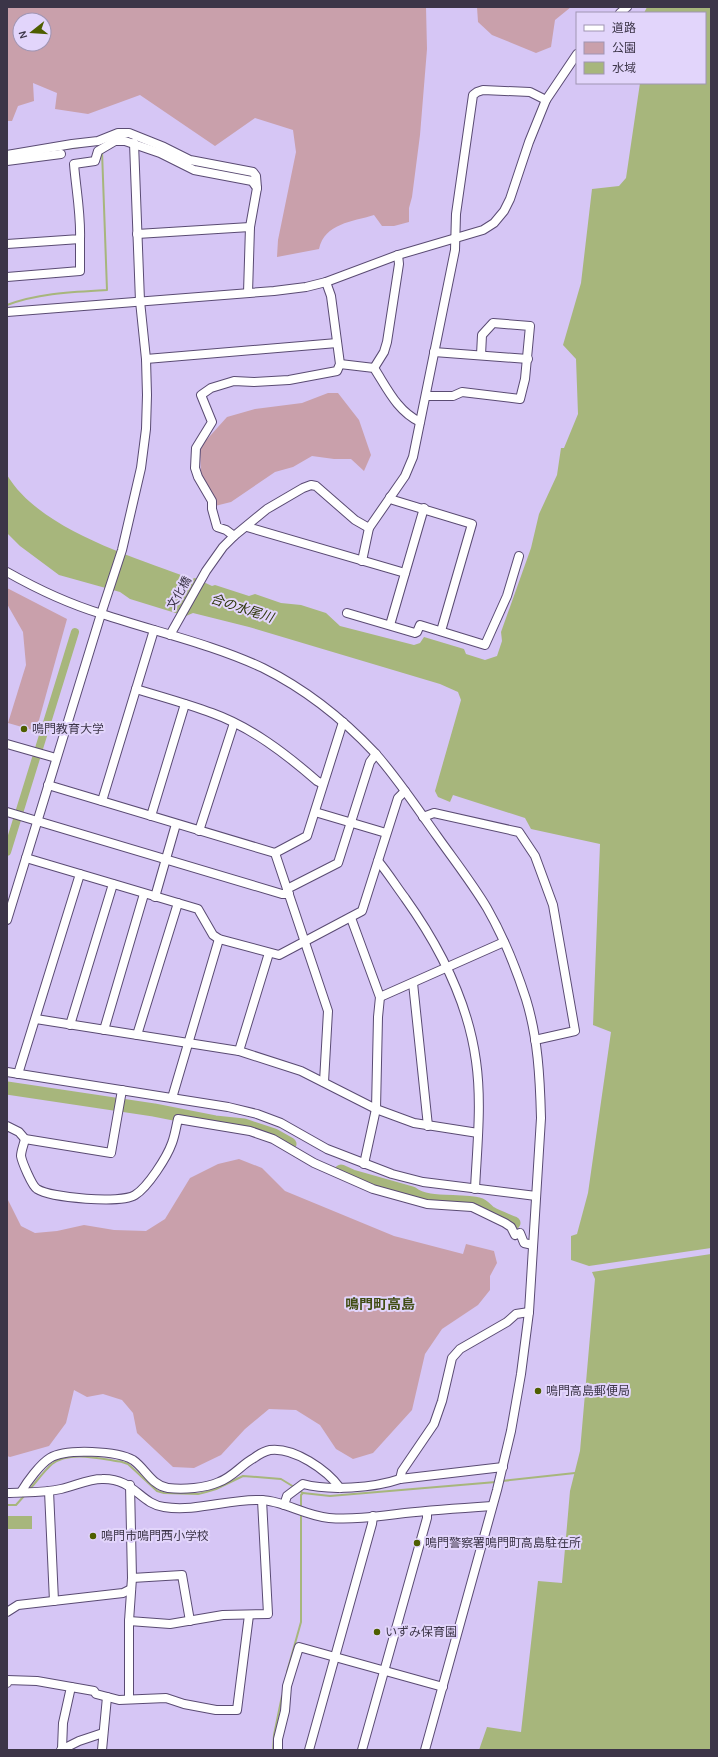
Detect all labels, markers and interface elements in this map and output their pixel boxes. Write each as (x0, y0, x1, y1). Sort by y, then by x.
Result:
north arrow (12, 12, 52, 52)
legend (576, 12, 706, 84)
text: 道路 (612, 21, 636, 35)
text: N (16, 29, 30, 40)
text: 公園 (612, 41, 636, 55)
text: 水域 (612, 61, 636, 75)
street label: 文化橋 (164, 574, 194, 612)
water label: 合の水尾川 (209, 591, 277, 626)
place label: 鳴門教育大学 (32, 722, 104, 736)
marker: 鳴門教育大学 (19, 724, 29, 734)
district label: 鳴門町高島 (345, 1296, 415, 1313)
place label: 鳴門高島郵便局 (546, 1384, 630, 1398)
marker: 鳴門高島郵便局 (533, 1386, 543, 1396)
place label: 鳴門市鳴門西小学校 (101, 1529, 209, 1543)
marker: 鳴門市鳴門西小学校 (88, 1531, 98, 1541)
place label: 鳴門警察署鳴門町高島駐在所 (425, 1536, 581, 1550)
marker: 鳴門警察署鳴門町高島駐在所 (412, 1538, 422, 1548)
place label: いずみ保育園 (385, 1625, 457, 1639)
marker: いずみ保育園 (372, 1627, 382, 1637)

